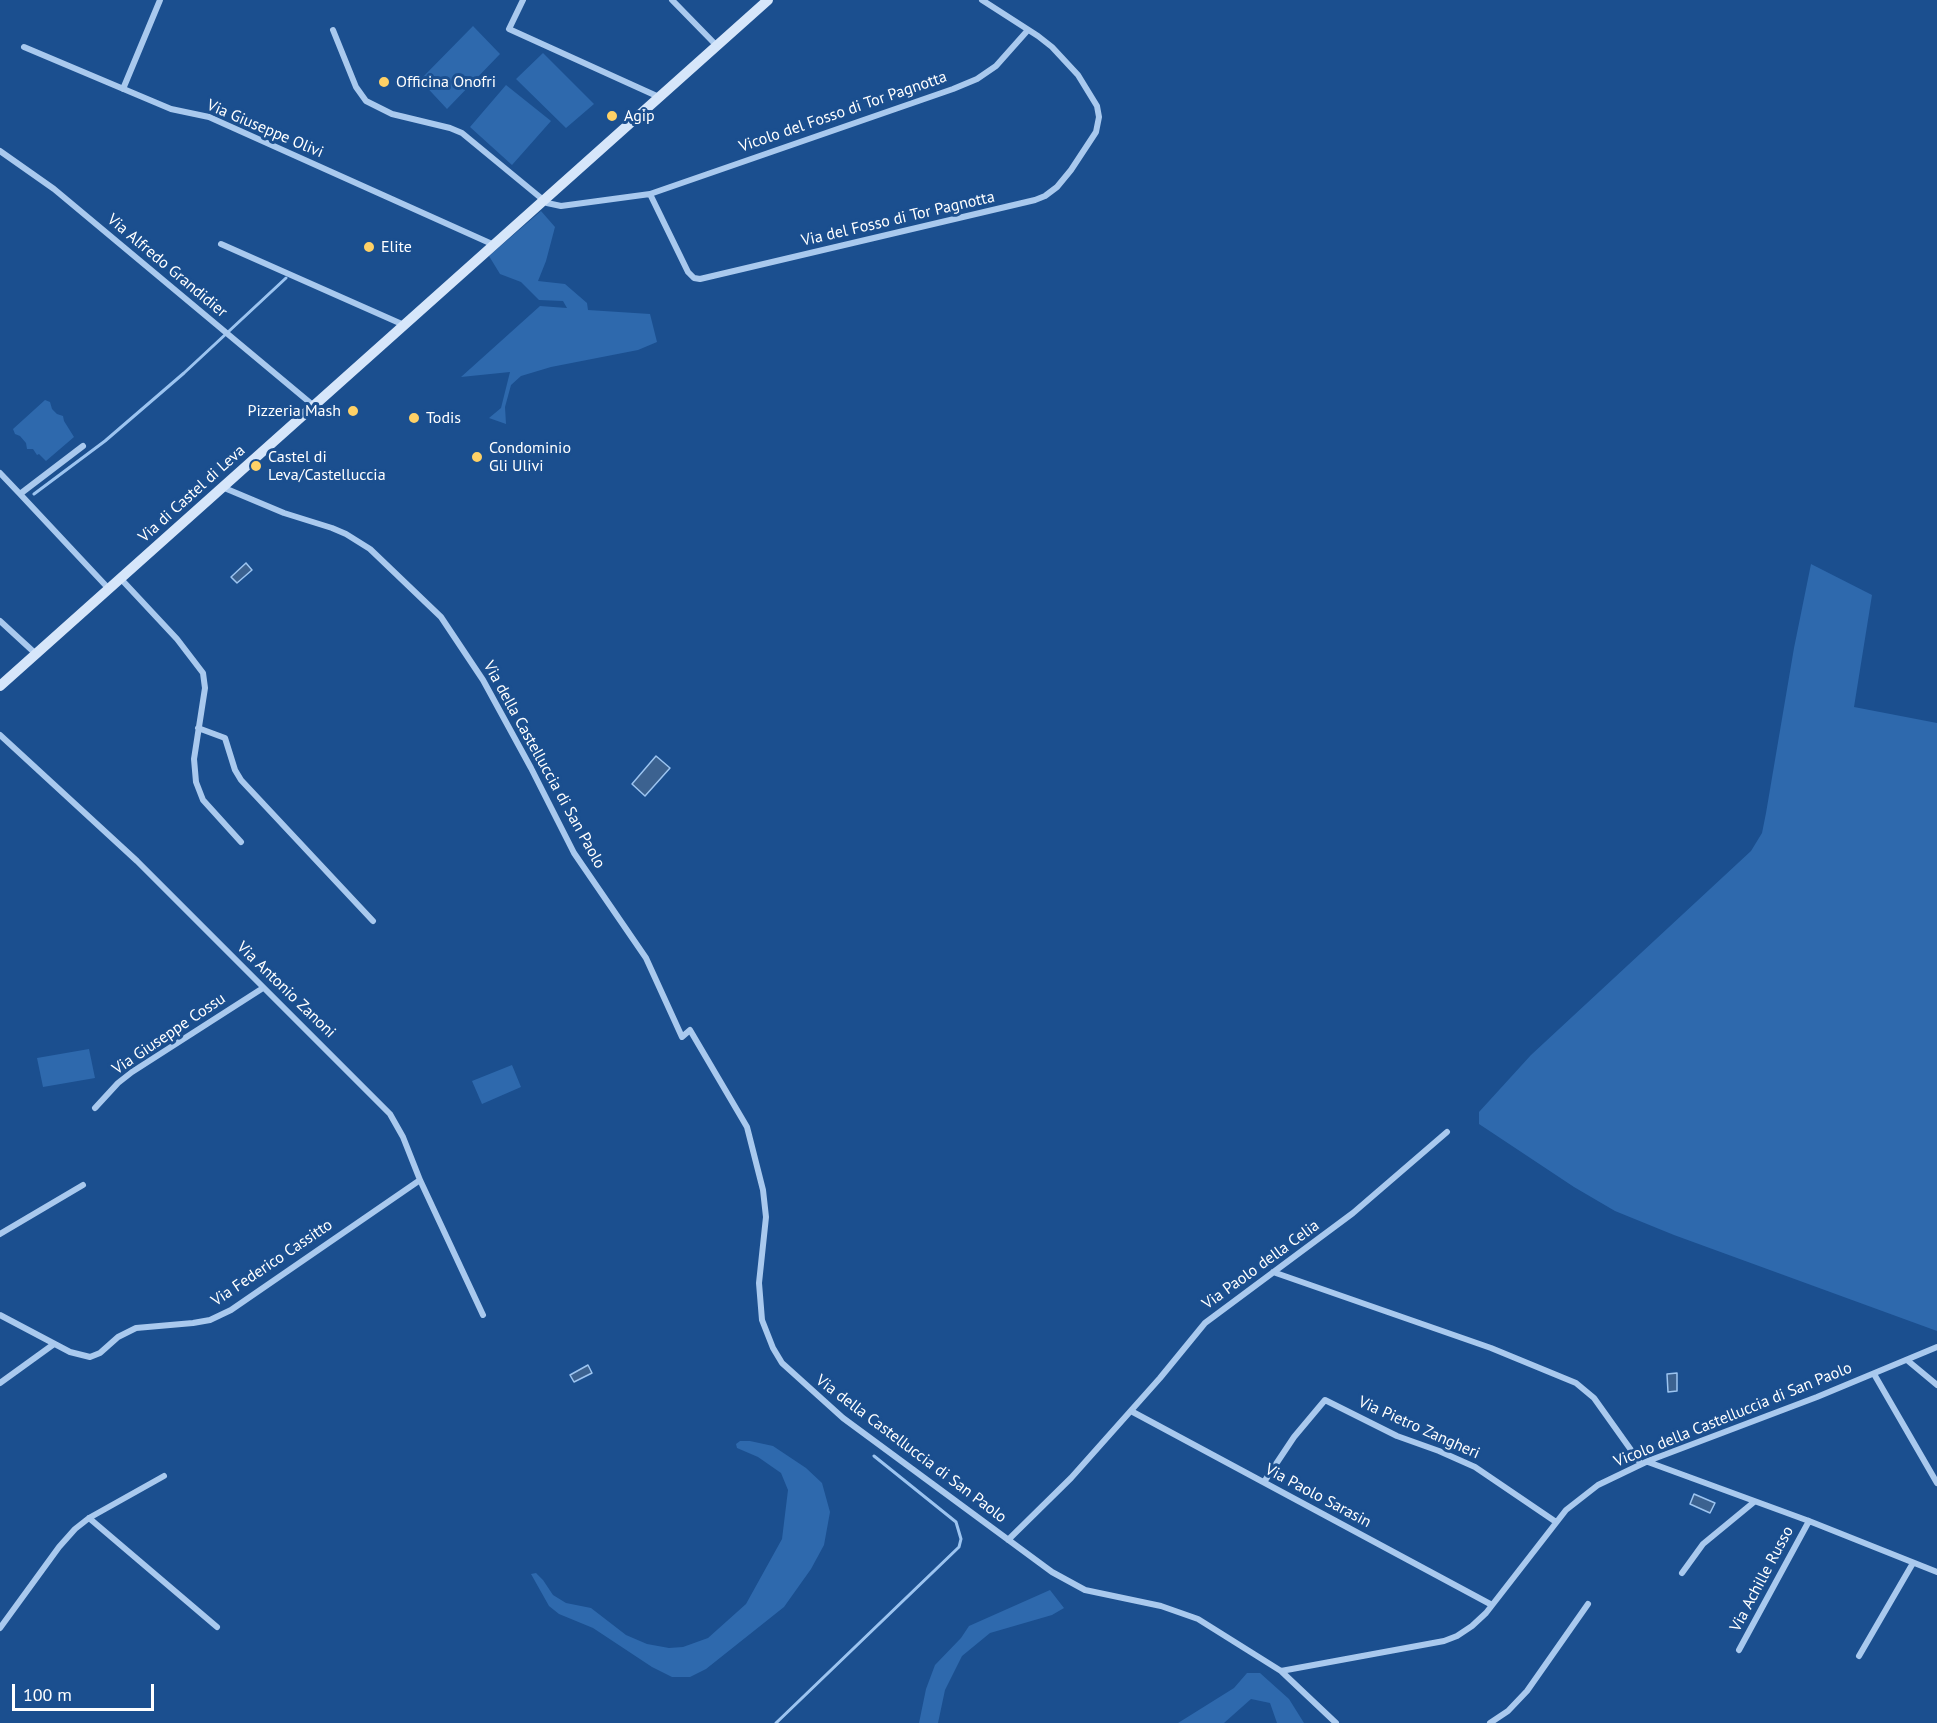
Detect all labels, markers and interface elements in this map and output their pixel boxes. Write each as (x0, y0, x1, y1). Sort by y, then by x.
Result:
street label: Vicolo del Fosso di Tor Pagnotta (737, 67, 949, 157)
place label: Officina Onofri (396, 72, 496, 92)
marker: Officina Onofri (377, 75, 391, 89)
street label: Via Giuseppe Olivi (204, 96, 326, 162)
place label: Agip (624, 106, 655, 126)
marker: Agip (605, 109, 619, 123)
street label: Via del Fosso di Tor Pagnotta (800, 187, 996, 251)
street label: Via Alfredo Grandidier (103, 210, 231, 322)
place label: Elite (381, 237, 412, 257)
marker: Elite (362, 240, 376, 254)
place label: Pizzeria Mash (248, 401, 341, 421)
marker: Pizzeria Mash (346, 404, 360, 418)
place label: Todis (426, 408, 461, 428)
marker: Todis (407, 411, 421, 425)
place label: Condominio Gli Ulivi (489, 438, 571, 476)
street label: Via di Castel di Leva (135, 441, 249, 547)
place label: Castel di Leva/Castelluccia (268, 447, 386, 485)
marker: Condominio Gli Ulivi (470, 450, 484, 464)
marker: Castel di Leva/Castelluccia (249, 459, 263, 473)
street label: Via della Castelluccia di San Paolo (479, 658, 609, 872)
street label: Via Antonio Zanoni (233, 938, 339, 1042)
street label: Via Giuseppe Cossu (109, 989, 229, 1079)
street label: Via Federico Cassitto (208, 1215, 336, 1311)
street label: Via Paolo della Celia (1199, 1216, 1323, 1314)
street label: Vicolo della Castelluccia di San Paolo (1611, 1358, 1855, 1472)
street label: Via della Castelluccia di San Paolo (812, 1371, 1010, 1527)
street label: Via Pietro Zangheri (1355, 1393, 1483, 1463)
street label: Via Paolo Sarasin (1262, 1460, 1374, 1532)
street label: Via Achille Russo (1726, 1523, 1798, 1635)
scale bar (15, 1672, 158, 1710)
text: 100 m (23, 1683, 72, 1706)

